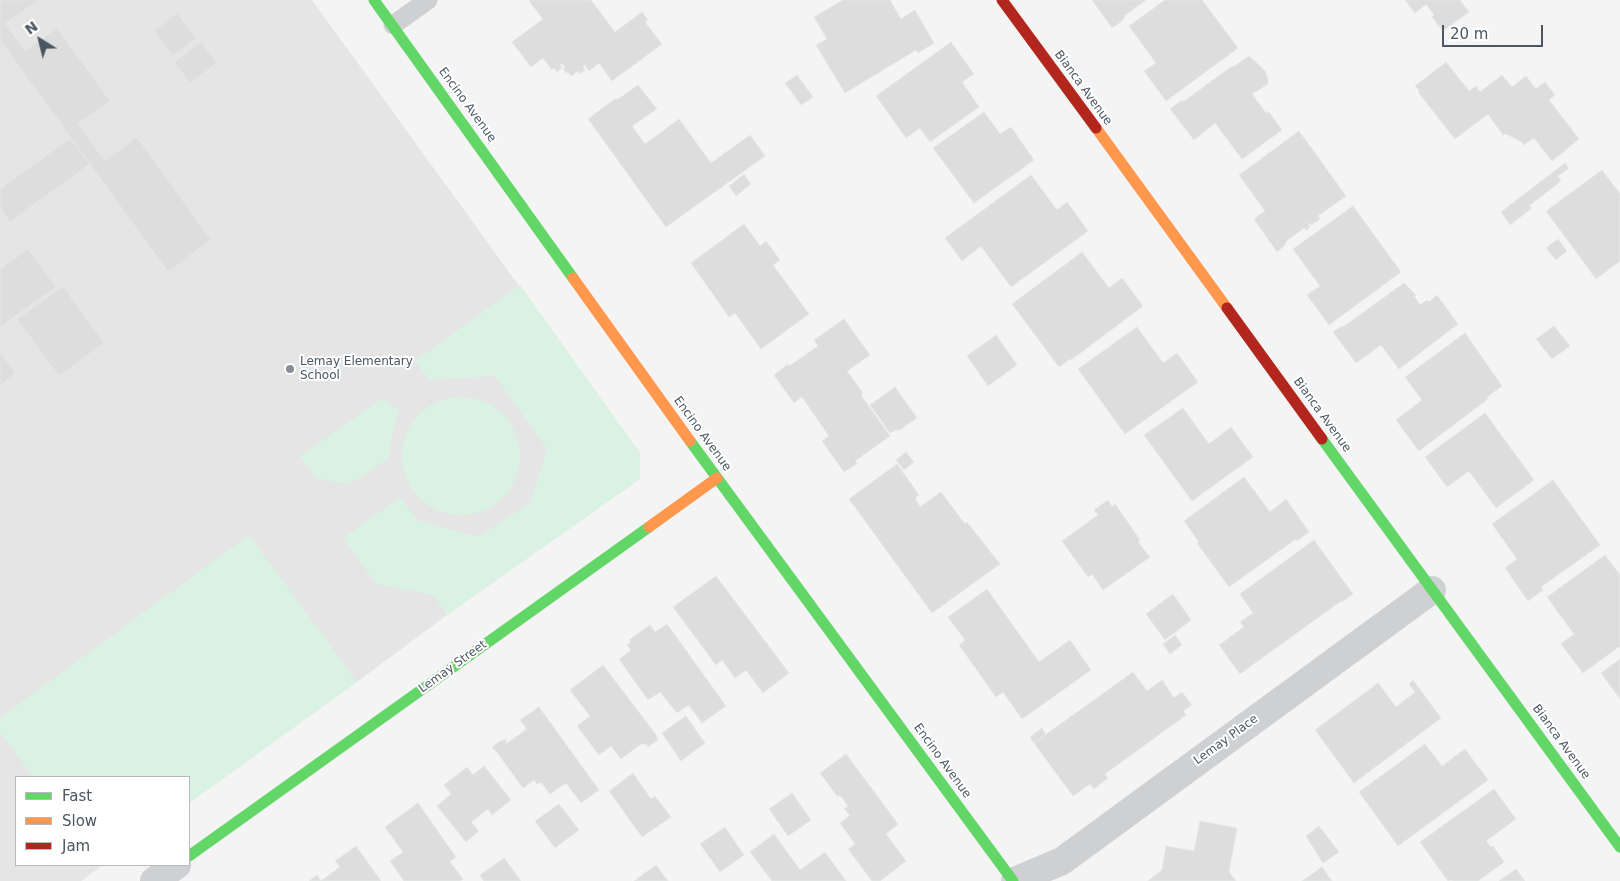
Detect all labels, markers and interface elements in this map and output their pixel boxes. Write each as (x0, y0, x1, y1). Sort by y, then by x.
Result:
north arrow (15, 15, 65, 65)
scale bar (1445, 15, 1546, 47)
text: N (22, 18, 41, 38)
text: 20 m (1450, 25, 1488, 43)
street label: Bianca Avenue (1051, 48, 1115, 128)
street label: Encino Avenue (435, 65, 499, 145)
place label: Lemay Elementary School (300, 355, 413, 383)
marker: Lemay Elementary School (284, 363, 296, 375)
street label: Bianca Avenue (1290, 375, 1354, 455)
street label: Encino Avenue (670, 394, 734, 474)
street label: Lemay Street (416, 638, 490, 696)
street label: Bianca Avenue (1529, 702, 1593, 782)
street label: Lemay Place (1191, 712, 1261, 768)
street label: Encino Avenue (910, 721, 974, 801)
legend (15, 776, 190, 866)
text: Fast (62, 787, 92, 805)
text: Slow (62, 812, 97, 830)
text: Jam (62, 837, 90, 855)

